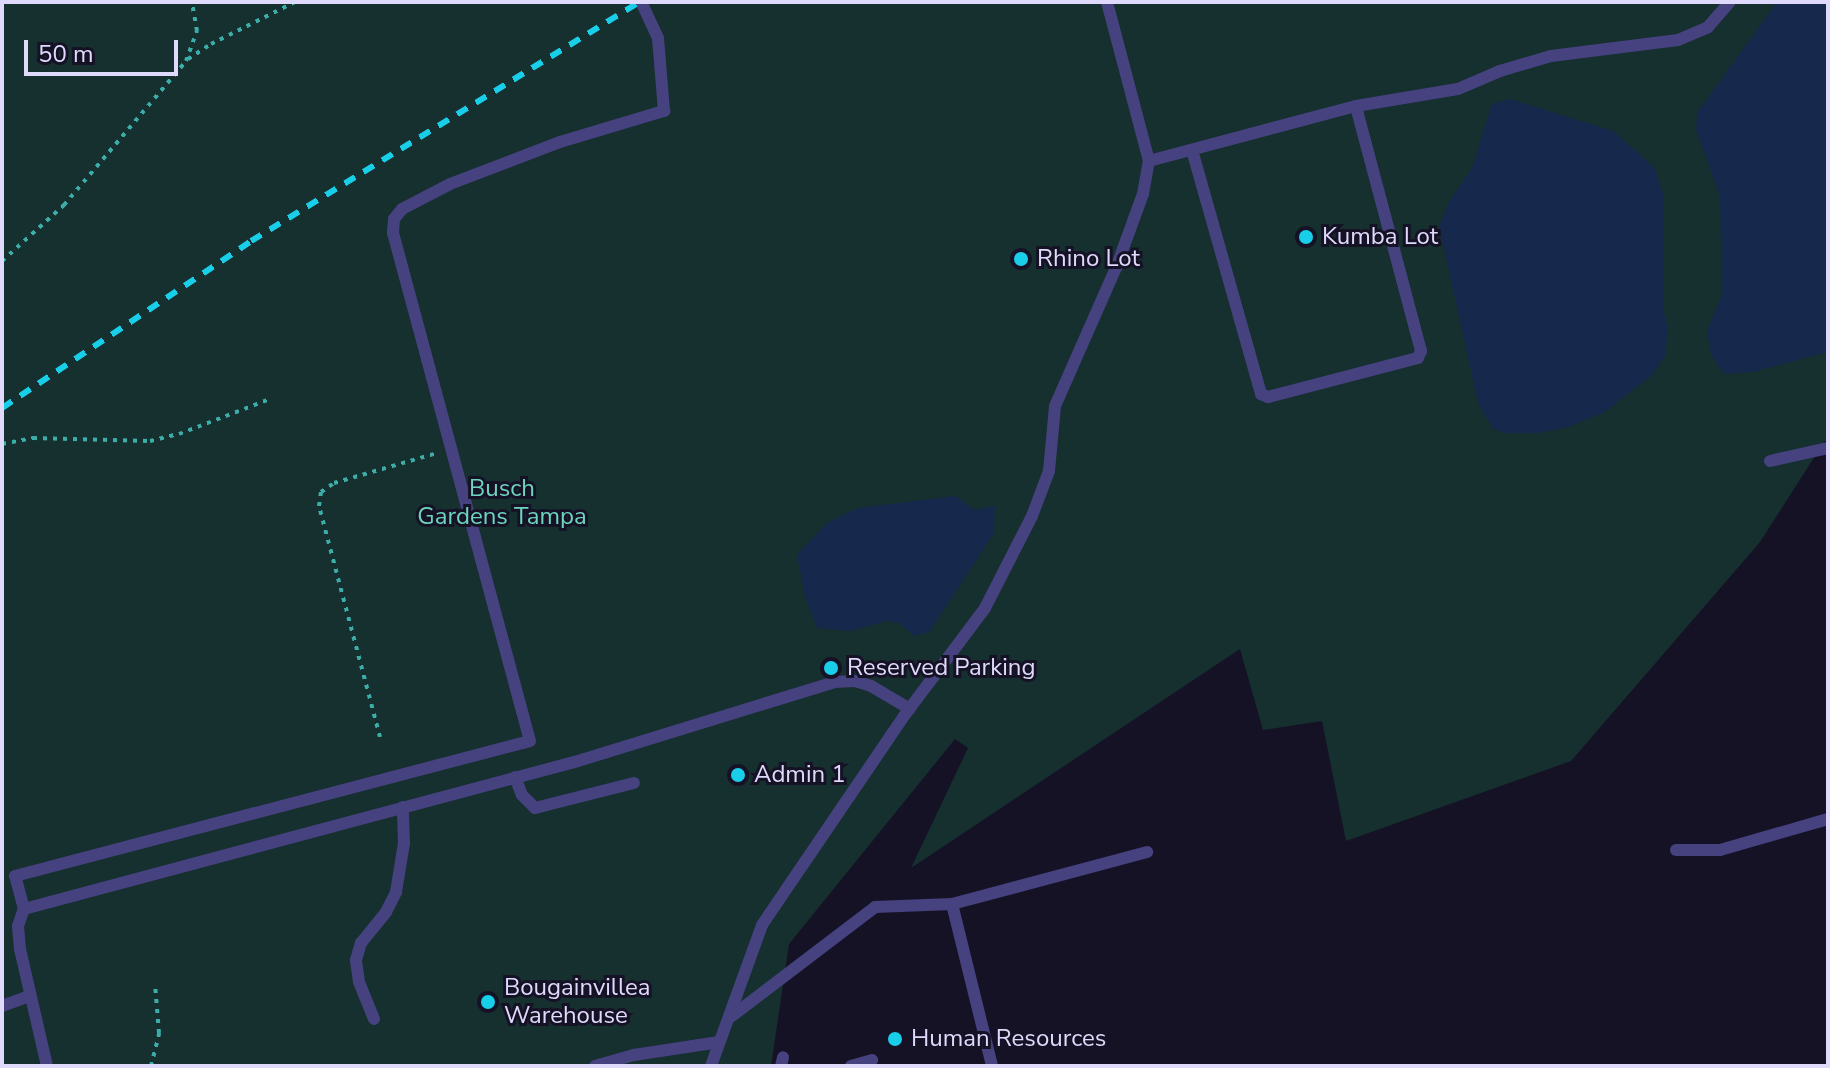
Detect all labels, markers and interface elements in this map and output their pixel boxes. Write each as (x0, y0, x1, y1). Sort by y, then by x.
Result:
scale bar (28, 24, 182, 74)
text: 50 m (38, 38, 94, 70)
place label: Kumba Lot (1322, 223, 1438, 251)
marker: Kumba Lot (1297, 228, 1315, 246)
place label: Rhino Lot (1037, 245, 1140, 273)
marker: Rhino Lot (1012, 250, 1030, 268)
park label: Busch Gardens Tampa (417, 475, 587, 531)
place label: Reserved Parking (847, 654, 1035, 682)
marker: Reserved Parking (822, 659, 840, 677)
place label: Admin 1 (754, 761, 846, 789)
marker: Admin 1 (729, 766, 747, 784)
place label: Bougainvillea Warehouse (504, 974, 650, 1030)
marker: Bougainvillea Warehouse (479, 993, 497, 1011)
place label: Human Resources (911, 1025, 1106, 1053)
marker: Human Resources (886, 1030, 904, 1048)

